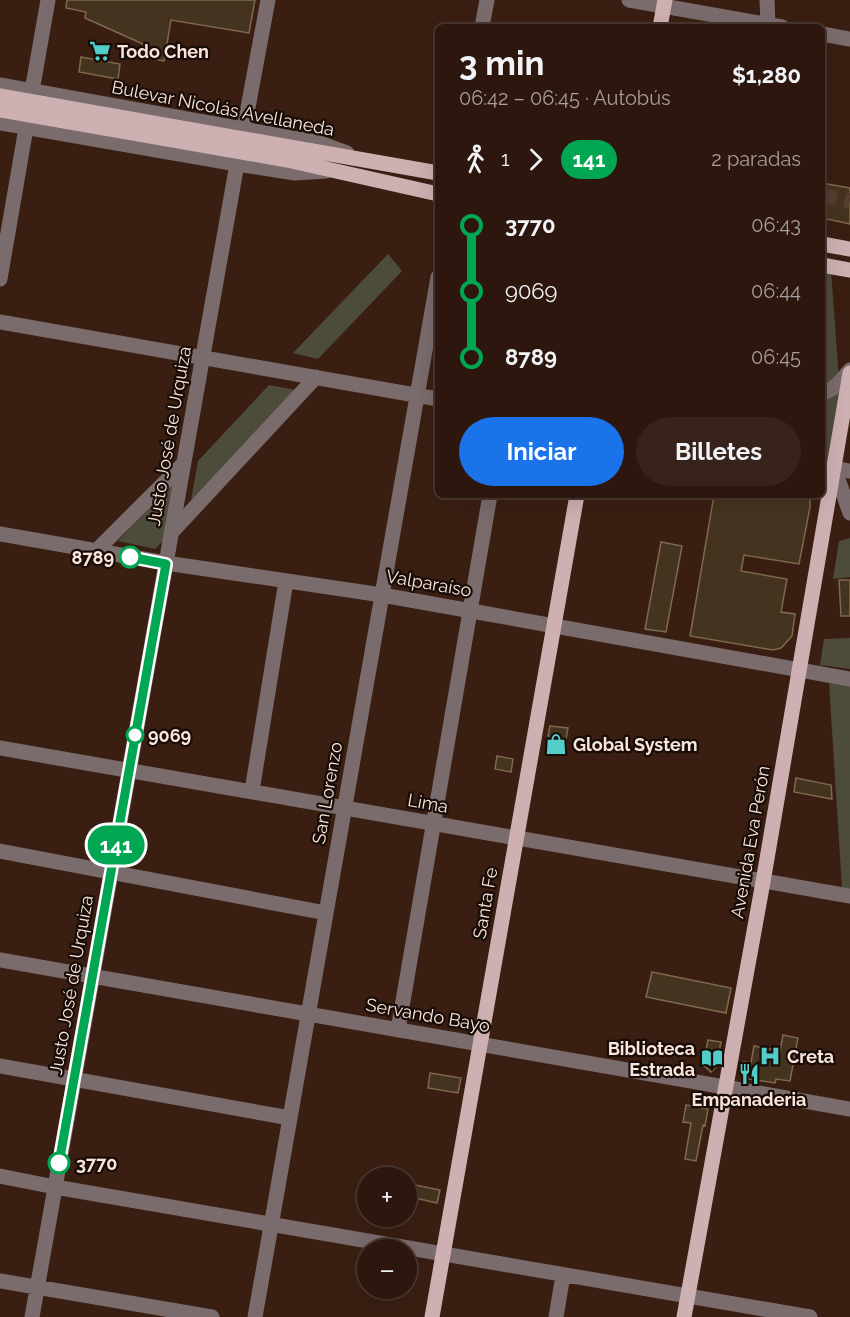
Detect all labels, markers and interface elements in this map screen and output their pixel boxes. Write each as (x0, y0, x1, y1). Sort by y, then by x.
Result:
supermarket icon: Todo Chen (88, 39, 112, 63)
place label: Todo Chen (117, 41, 209, 62)
text: 3 min (459, 44, 544, 83)
text: $1,280 (732, 62, 801, 88)
street label: Bulevar Nicolás Avellaneda (110, 76, 336, 140)
text: 06:42 – 06:45 · Autobús (459, 86, 671, 110)
icon: walk (459, 143, 492, 176)
icon: forward (519, 143, 552, 176)
text: 1 (501, 147, 510, 171)
text: 141 (573, 147, 605, 172)
text: 2 paradas (711, 147, 801, 171)
text: 3770 (505, 212, 556, 238)
text: 06:43 (751, 213, 801, 237)
text: 9069 (505, 278, 558, 304)
text: 06:44 (751, 279, 801, 303)
text: 8789 (505, 344, 557, 370)
street label: Justo José de Urquiza (143, 345, 195, 527)
text: 06:45 (751, 345, 801, 369)
button: Iniciar (459, 417, 624, 486)
button: Billetes (636, 417, 801, 486)
marker: 8789 (119, 546, 141, 568)
place label: 8789 (72, 547, 114, 568)
street label: Valparaíso (385, 565, 474, 601)
place label: 9069 (148, 725, 191, 746)
marker: 9069 (126, 726, 144, 744)
shop icon: Global System (544, 732, 568, 756)
place label: Global System (573, 734, 698, 755)
street label: San Lorenzo (308, 740, 346, 846)
street label: Avenida Eva Perón (726, 764, 774, 920)
street label: Lima (406, 789, 450, 817)
line badge: 141 (82, 826, 150, 864)
text: 141 (100, 833, 132, 858)
street label: Santa Fe (468, 865, 502, 940)
street label: Justo José de Urquiza (45, 894, 97, 1076)
street label: Servando Bayo (364, 994, 492, 1036)
place label: Biblioteca Estrada (608, 1038, 695, 1080)
hospital icon: Creta (758, 1044, 782, 1068)
library icon: Biblioteca Estrada (700, 1046, 724, 1070)
place label: Creta (787, 1046, 834, 1067)
restaurant icon: Empanaderia (737, 1062, 761, 1086)
place label: Empanaderia (692, 1089, 806, 1110)
marker: 3770 (48, 1152, 70, 1174)
place label: 3770 (76, 1153, 117, 1174)
map controls (357, 1167, 417, 1299)
button: + (357, 1167, 417, 1227)
button: − (357, 1239, 417, 1299)

